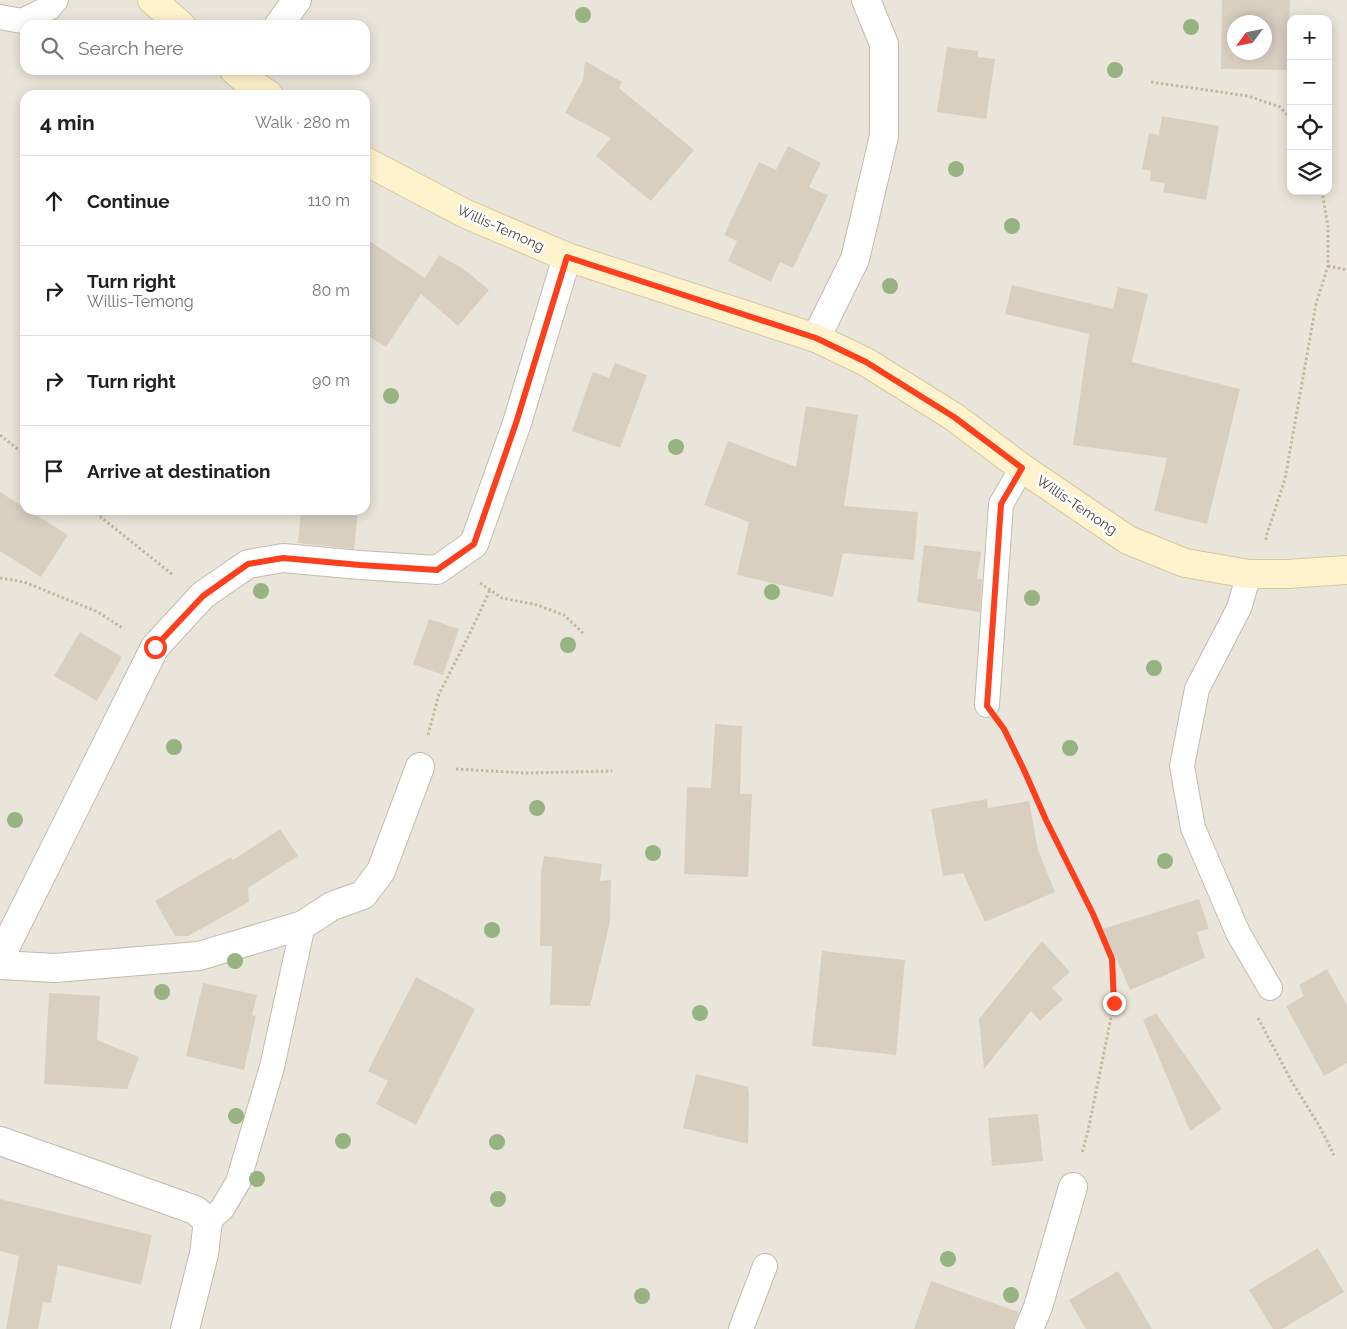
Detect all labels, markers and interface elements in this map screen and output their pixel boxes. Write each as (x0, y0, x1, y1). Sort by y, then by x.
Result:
north arrow (1227, 15, 1272, 60)
map controls (1287, 15, 1332, 195)
button: + (1287, 15, 1332, 60)
search box (20, 20, 370, 75)
icon: search (38, 34, 66, 62)
text: Search here (78, 37, 184, 59)
button: − (1287, 60, 1332, 105)
button: locate (1287, 105, 1332, 150)
text: 4 min (40, 110, 95, 135)
text: Walk · 280 m (255, 113, 350, 132)
button: layers (1287, 150, 1332, 195)
icon: ahead (40, 187, 68, 215)
text: Continue (87, 190, 170, 212)
text: 110 m (308, 191, 350, 210)
street label: Willis-Temong (455, 202, 547, 254)
text: Turn right (87, 270, 176, 292)
icon: right (40, 277, 68, 305)
text: 80 m (312, 281, 350, 300)
text: Willis-Temong (87, 292, 194, 311)
icon: right (40, 367, 68, 395)
text: Turn right (87, 370, 176, 392)
text: 90 m (312, 371, 350, 390)
icon: arrive (40, 457, 68, 485)
text: Arrive at destination (87, 460, 271, 482)
street label: Willis-Temong (1034, 472, 1120, 538)
route start (144, 636, 167, 659)
route end (1103, 992, 1126, 1015)

